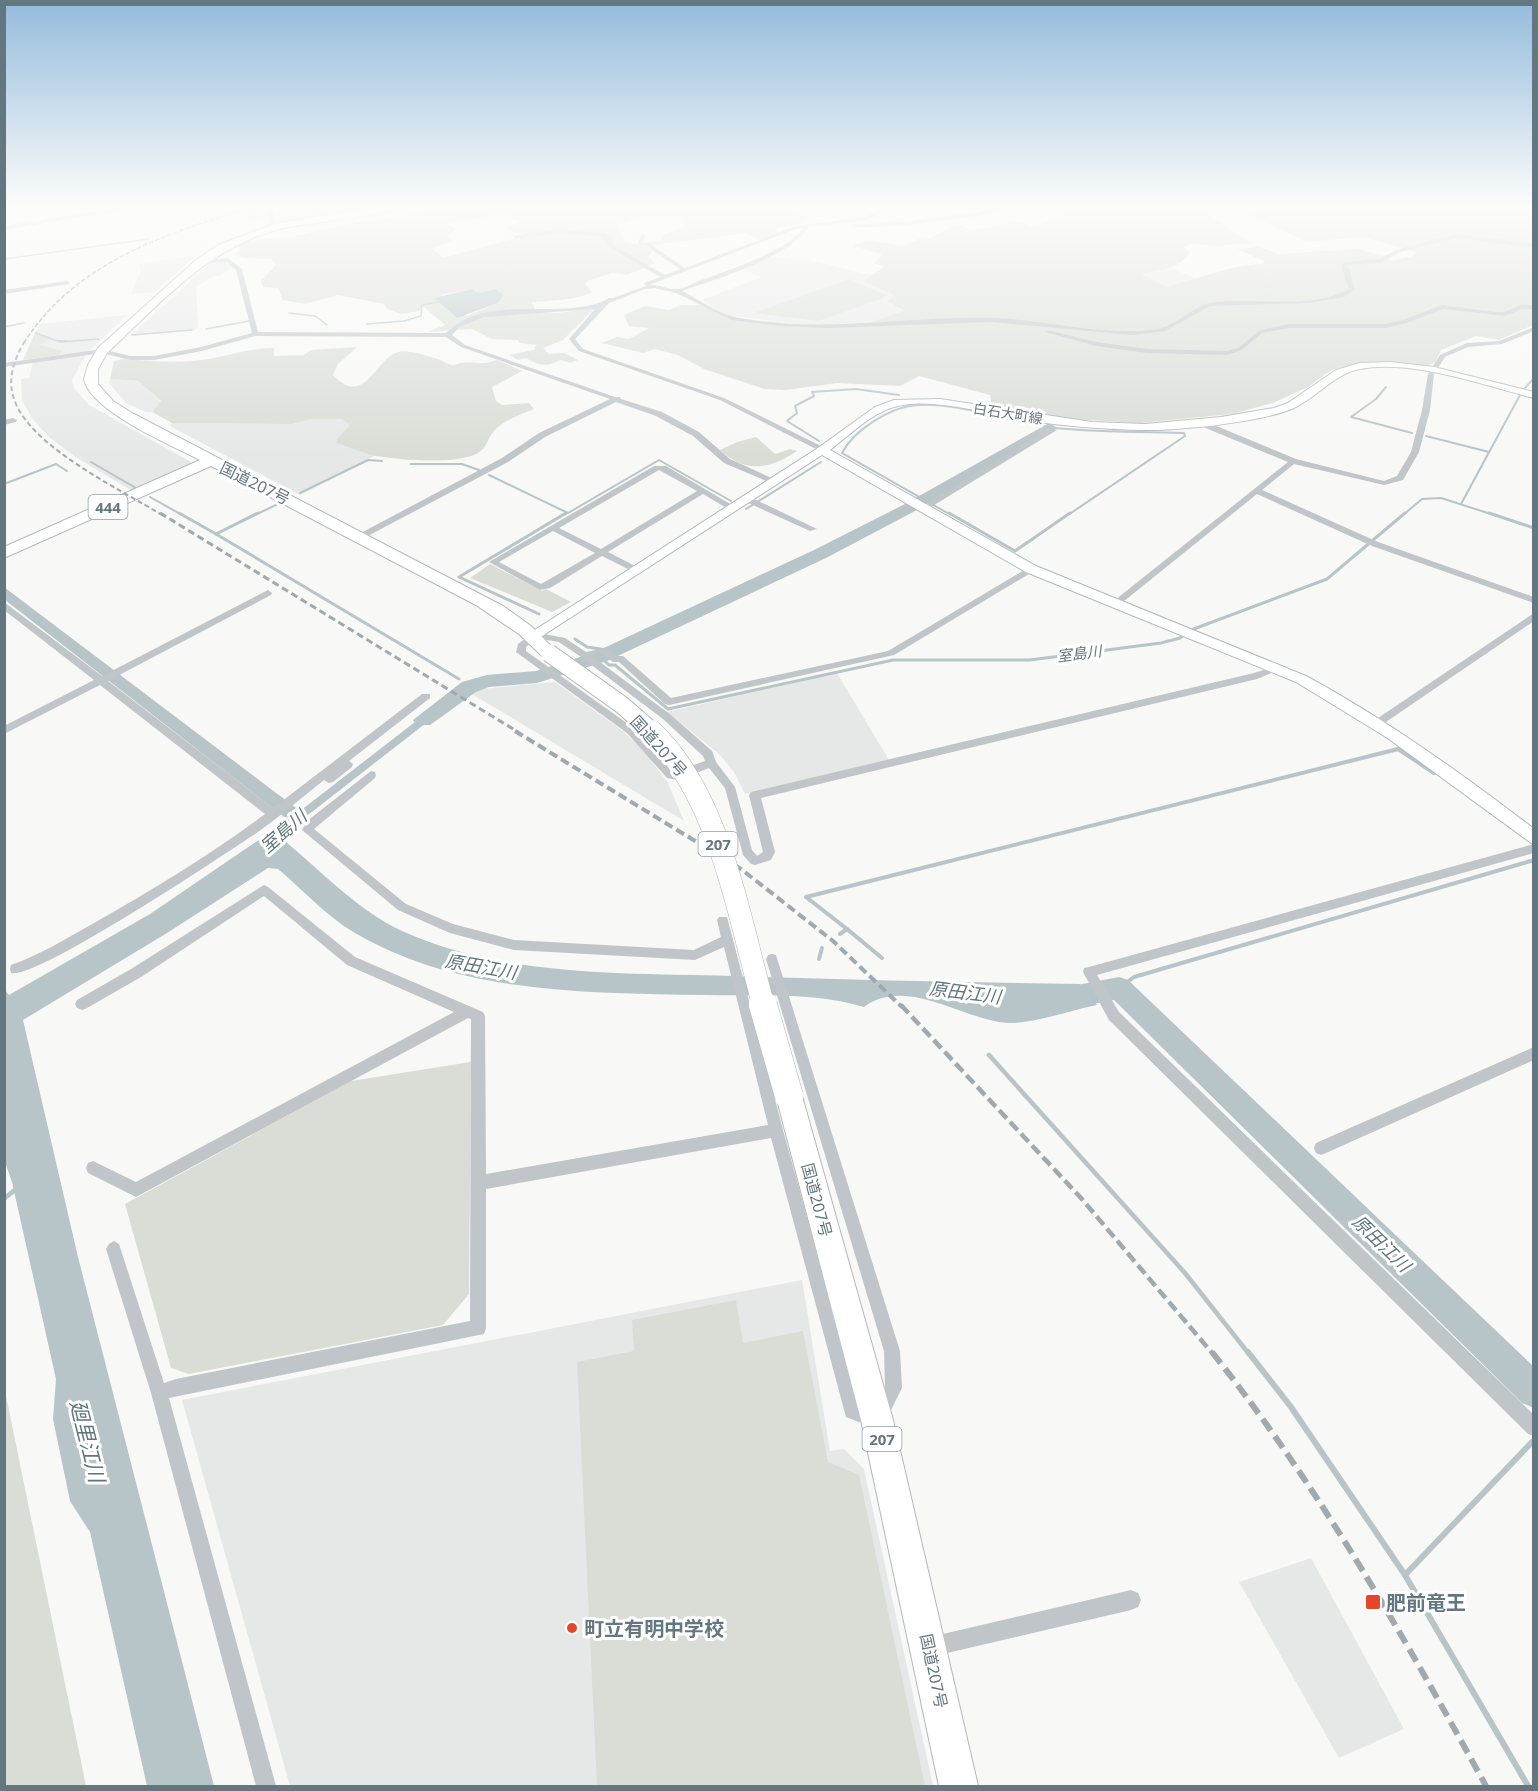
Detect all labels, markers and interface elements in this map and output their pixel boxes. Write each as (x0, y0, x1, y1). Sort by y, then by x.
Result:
street label: 白石大町線 (972, 398, 1044, 428)
street label: 国道207号 (216, 457, 294, 509)
road number: 444 (88, 495, 128, 519)
water label: 室島川 (1055, 640, 1105, 666)
street label: 国道207号 (626, 711, 692, 781)
water label: 室島川 (255, 803, 313, 858)
road number: 207 (698, 832, 738, 856)
water label: 原田江川 (443, 948, 521, 984)
water label: 原田江川 (928, 976, 1004, 1009)
street label: 国道207号 (797, 1161, 837, 1239)
water label: 原田江川 (1348, 1209, 1418, 1278)
water label: 廻里江川 (64, 1397, 112, 1487)
road number: 207 (862, 1427, 902, 1451)
place label: 肥前竜王 (1386, 1589, 1466, 1616)
marker: 肥前竜王 (1364, 1593, 1382, 1611)
place label: 町立有明中学校 (584, 1615, 724, 1642)
marker: 町立有明中学校 (565, 1621, 579, 1635)
street label: 国道207号 (915, 1632, 953, 1710)

